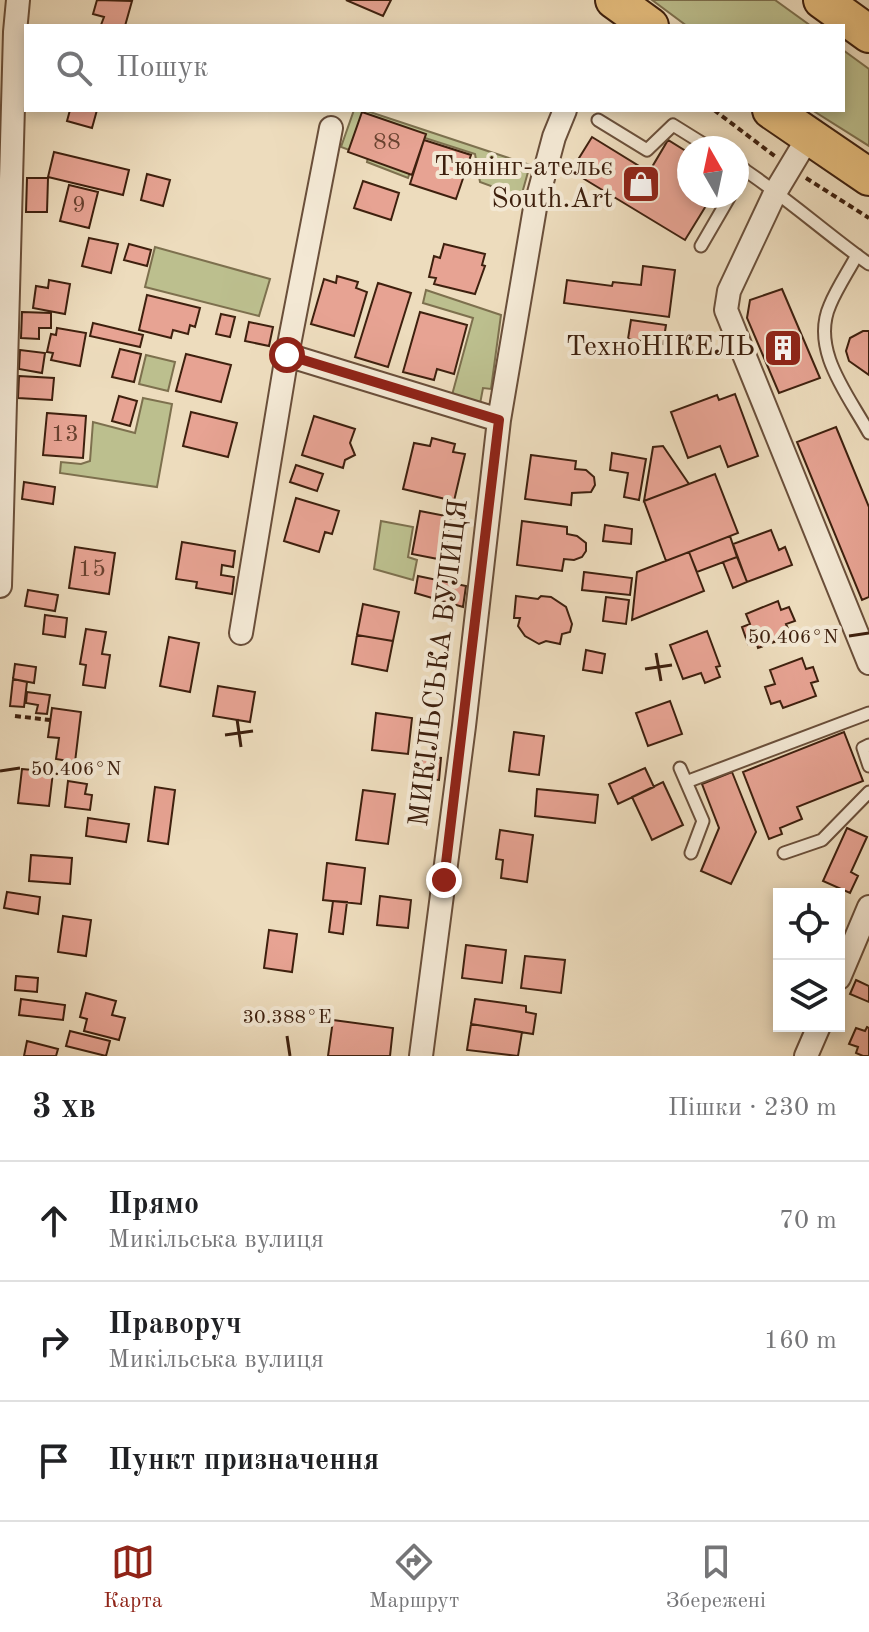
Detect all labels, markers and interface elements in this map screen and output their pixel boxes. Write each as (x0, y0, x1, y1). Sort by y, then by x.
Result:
search box (24, 24, 845, 112)
icon: search (52, 46, 96, 90)
text: Пошук (116, 53, 208, 83)
house number: 88 (373, 131, 401, 155)
north arrow (677, 136, 749, 208)
place label: Тюнінг-ательє South.Art (434, 154, 613, 214)
shop icon: Тюнінг-ательє South.Art (620, 163, 662, 205)
house number: 9 (72, 194, 86, 218)
building icon: ТехноНІКЕЛЬ (762, 327, 804, 369)
place label: ТехноНІКЕЛЬ (566, 334, 755, 362)
route start (269, 337, 305, 373)
house number: 13 (51, 423, 79, 447)
street label: МИКІЛЬСЬКА ВУЛИЦЯ (406, 498, 474, 828)
house number: 15 (78, 558, 106, 582)
text: 50.406°N (748, 628, 838, 648)
text: 50.406°N (31, 760, 121, 780)
route end (426, 862, 462, 898)
map controls (773, 888, 845, 1032)
button: locate (773, 888, 845, 960)
button: layers (773, 960, 845, 1032)
text: 30.388°E (243, 1008, 332, 1028)
text: 3 хв (32, 1091, 96, 1125)
text: Пішки · 230 m (668, 1095, 837, 1121)
text: Прямо (108, 1190, 199, 1220)
icon: ahead (32, 1199, 76, 1243)
text: 70 m (779, 1208, 837, 1234)
text: Микільська вулиця (108, 1227, 324, 1253)
text: Праворуч (108, 1310, 242, 1340)
icon: right (32, 1319, 76, 1363)
text: 160 m (764, 1328, 837, 1354)
text: Микільська вулиця (108, 1347, 324, 1373)
icon: arrive (32, 1439, 76, 1483)
text: Пункт призначення (108, 1446, 379, 1476)
tab: Карта (103, 1540, 163, 1615)
tab: Маршрут (369, 1540, 459, 1615)
tab: Збережені (666, 1540, 766, 1615)

